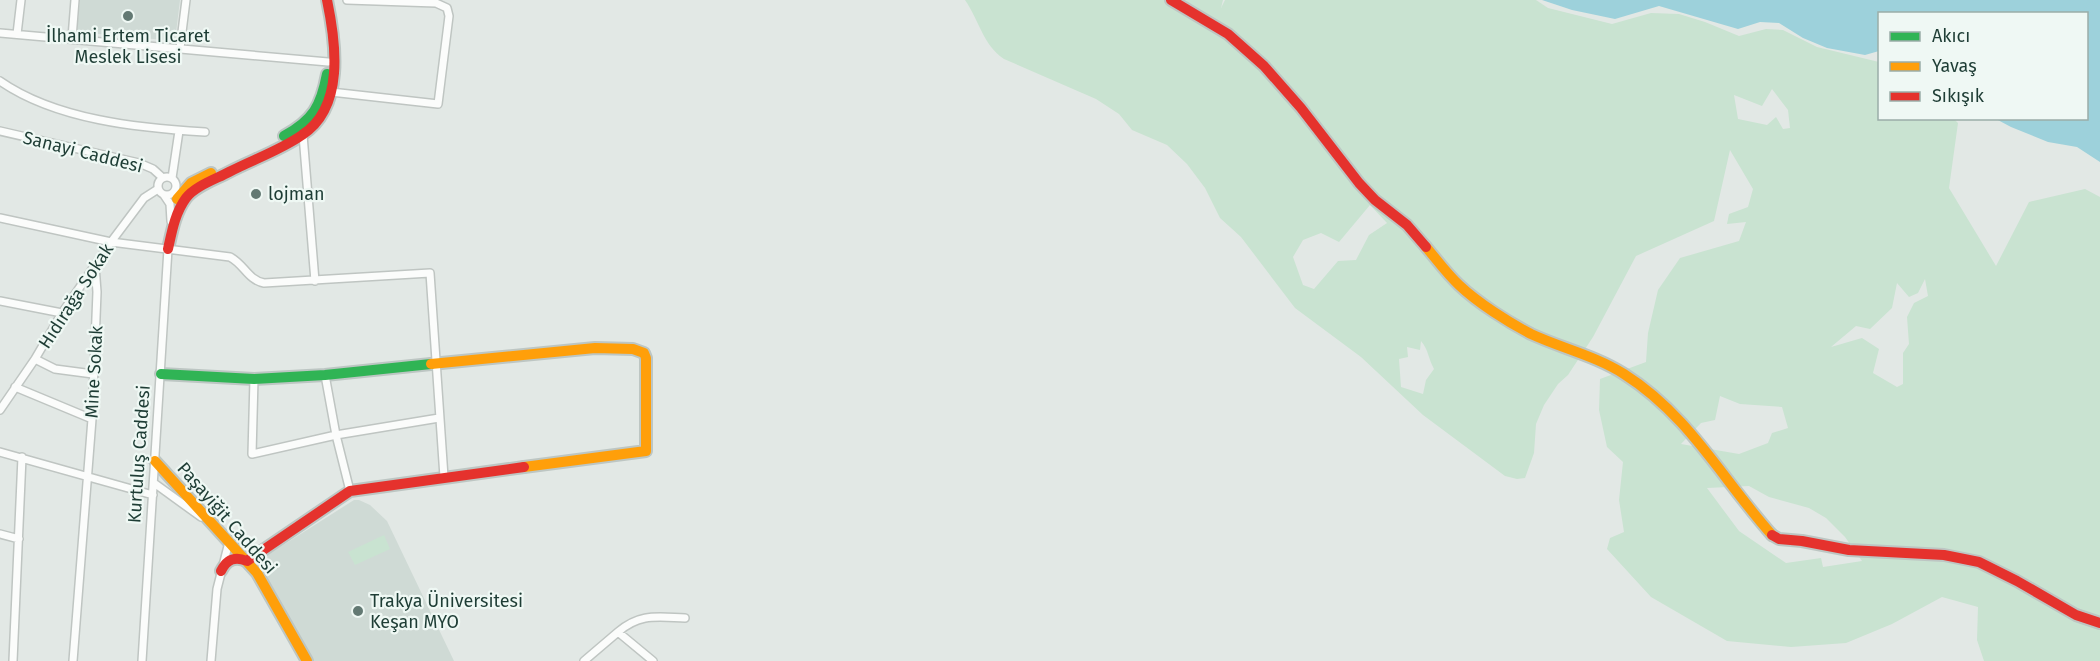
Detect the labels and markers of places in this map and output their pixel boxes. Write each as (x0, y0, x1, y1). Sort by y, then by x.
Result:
marker: İlhami Ertem Ticaret Meslek Lisesi (121, 9, 135, 23)
place label: İlhami Ertem Ticaret Meslek Lisesi (46, 25, 211, 68)
place label: lojman (268, 183, 325, 205)
marker: lojman (249, 187, 263, 201)
place label: Trakya Üniversitesi Keşan MYO (370, 590, 523, 633)
marker: Trakya Üniversitesi Keşan MYO (351, 604, 365, 618)

